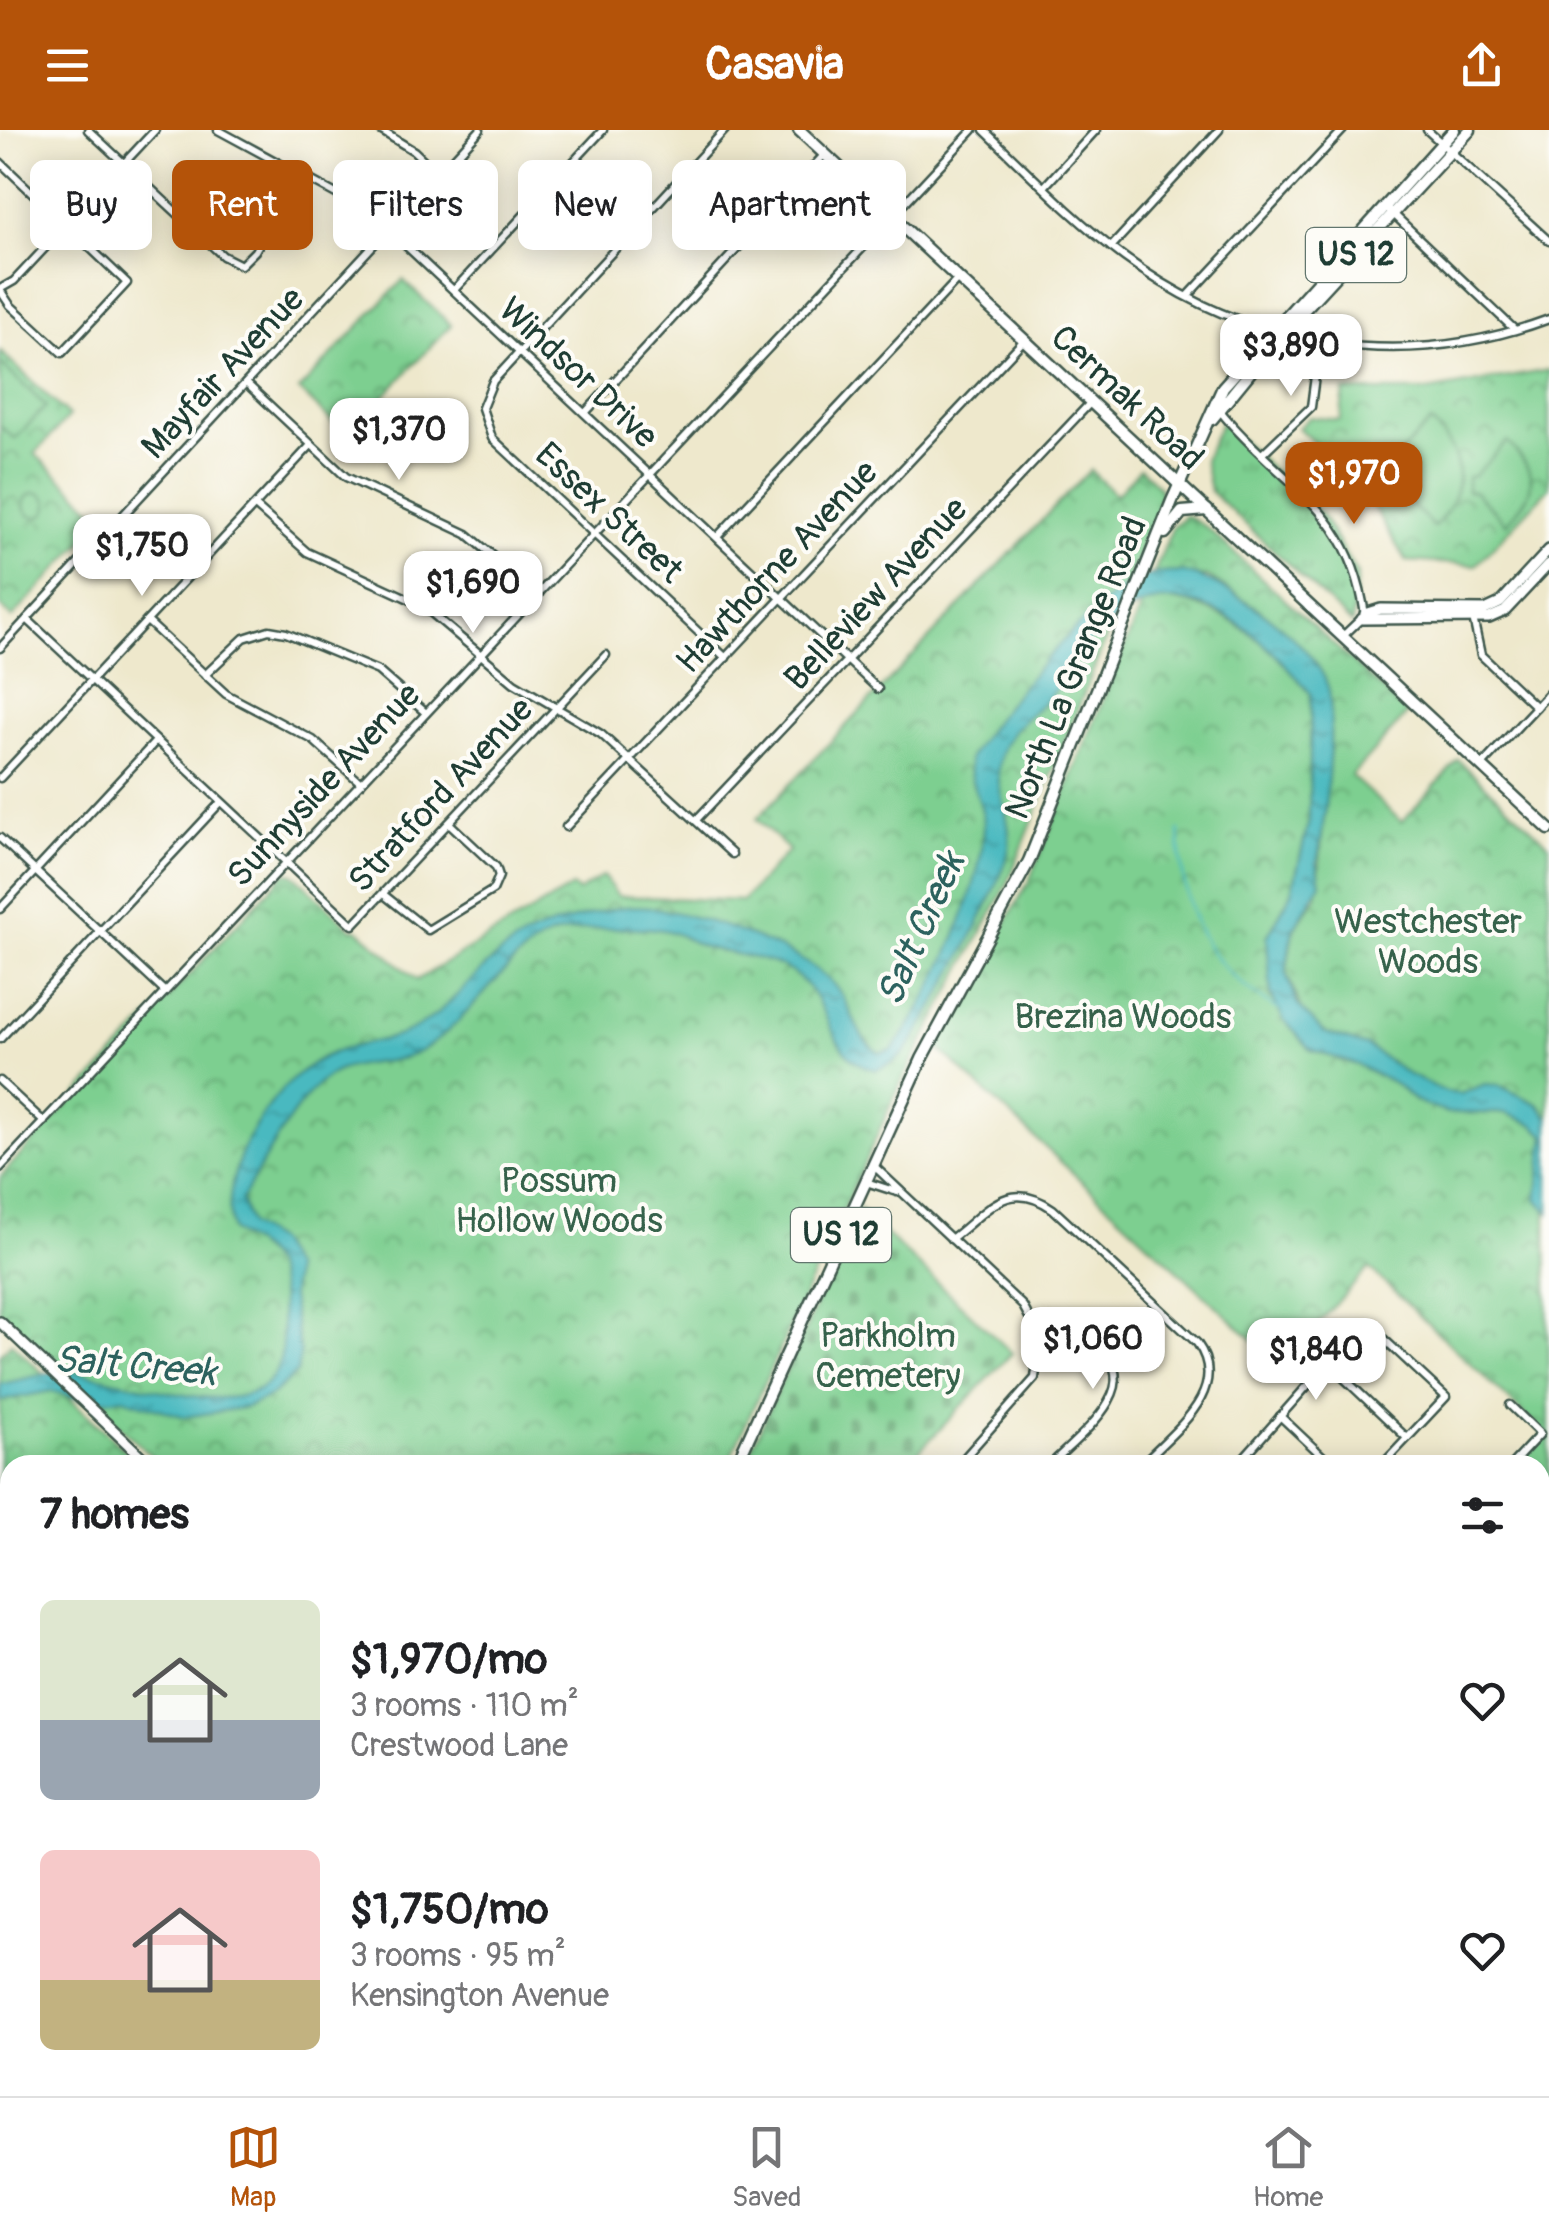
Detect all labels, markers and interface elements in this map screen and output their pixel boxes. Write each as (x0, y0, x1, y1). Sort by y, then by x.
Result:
text: Casavia (705, 37, 844, 93)
icon: menu (40, 38, 95, 93)
icon: share (1454, 38, 1509, 93)
chip: Buy (30, 160, 152, 250)
chip: Rent (172, 160, 313, 250)
chip: Filters (333, 160, 498, 250)
chip: New (518, 160, 652, 250)
chip: Apartment (672, 160, 906, 250)
road number: US 12 (1306, 228, 1406, 282)
street label: Mayfair Avenue (132, 278, 314, 468)
street label: Windsor Drive (489, 288, 667, 458)
pin: $3,890 (1210, 314, 1372, 399)
street label: Cermak Road (1041, 316, 1213, 480)
text: $3,890 (1242, 326, 1340, 366)
pin: $1,370 (318, 398, 480, 483)
text: $1,370 (352, 410, 446, 450)
street label: Essex Street (526, 433, 693, 593)
pin: $1,970 (1273, 442, 1435, 527)
street label: Hawthorne Avenue (667, 451, 887, 683)
text: $1,970 (1307, 454, 1401, 494)
street label: Belleview Avenue (775, 488, 977, 700)
street label: North La Grange Road (995, 510, 1157, 826)
pin: $1,750 (61, 514, 223, 599)
text: $1,750 (95, 526, 189, 566)
pin: $1,690 (392, 551, 554, 636)
text: $1,690 (426, 563, 520, 603)
street label: Sunnyside Avenue (218, 674, 430, 896)
street label: Stratford Avenue (339, 688, 543, 902)
water label: Salt Creek (866, 842, 977, 1013)
park label: Westchester Woods (1334, 900, 1522, 984)
park label: Brezina Woods (1015, 995, 1232, 1039)
park label: Possum Hollow Woods (455, 1159, 663, 1243)
road number: US 12 (791, 1208, 891, 1262)
pin: $1,060 (1012, 1307, 1174, 1392)
park label: Parkholm Cemetery (815, 1314, 961, 1398)
pin: $1,840 (1235, 1318, 1397, 1403)
text: $1,060 (1043, 1319, 1143, 1359)
text: $1,840 (1269, 1330, 1363, 1370)
water label: Salt Creek (52, 1335, 221, 1397)
icon: filters (1455, 1488, 1510, 1543)
text: 7 homes (40, 1489, 189, 1541)
text: $1,970/mo (350, 1634, 547, 1686)
icon: home (120, 1640, 240, 1760)
icon: heart (1455, 1673, 1510, 1728)
text: 3 rooms · 110 m² (350, 1686, 579, 1726)
text: Crestwood Lane (350, 1726, 568, 1766)
text: $1,750/mo (350, 1884, 548, 1936)
icon: home (120, 1890, 240, 2010)
icon: heart (1455, 1923, 1510, 1978)
text: 3 rooms · 95 m² (350, 1936, 566, 1976)
text: Kensington Avenue (350, 1976, 609, 2016)
tab: Map (226, 2120, 281, 2215)
tab: Saved (732, 2120, 801, 2215)
tab: Home (1253, 2120, 1323, 2215)

